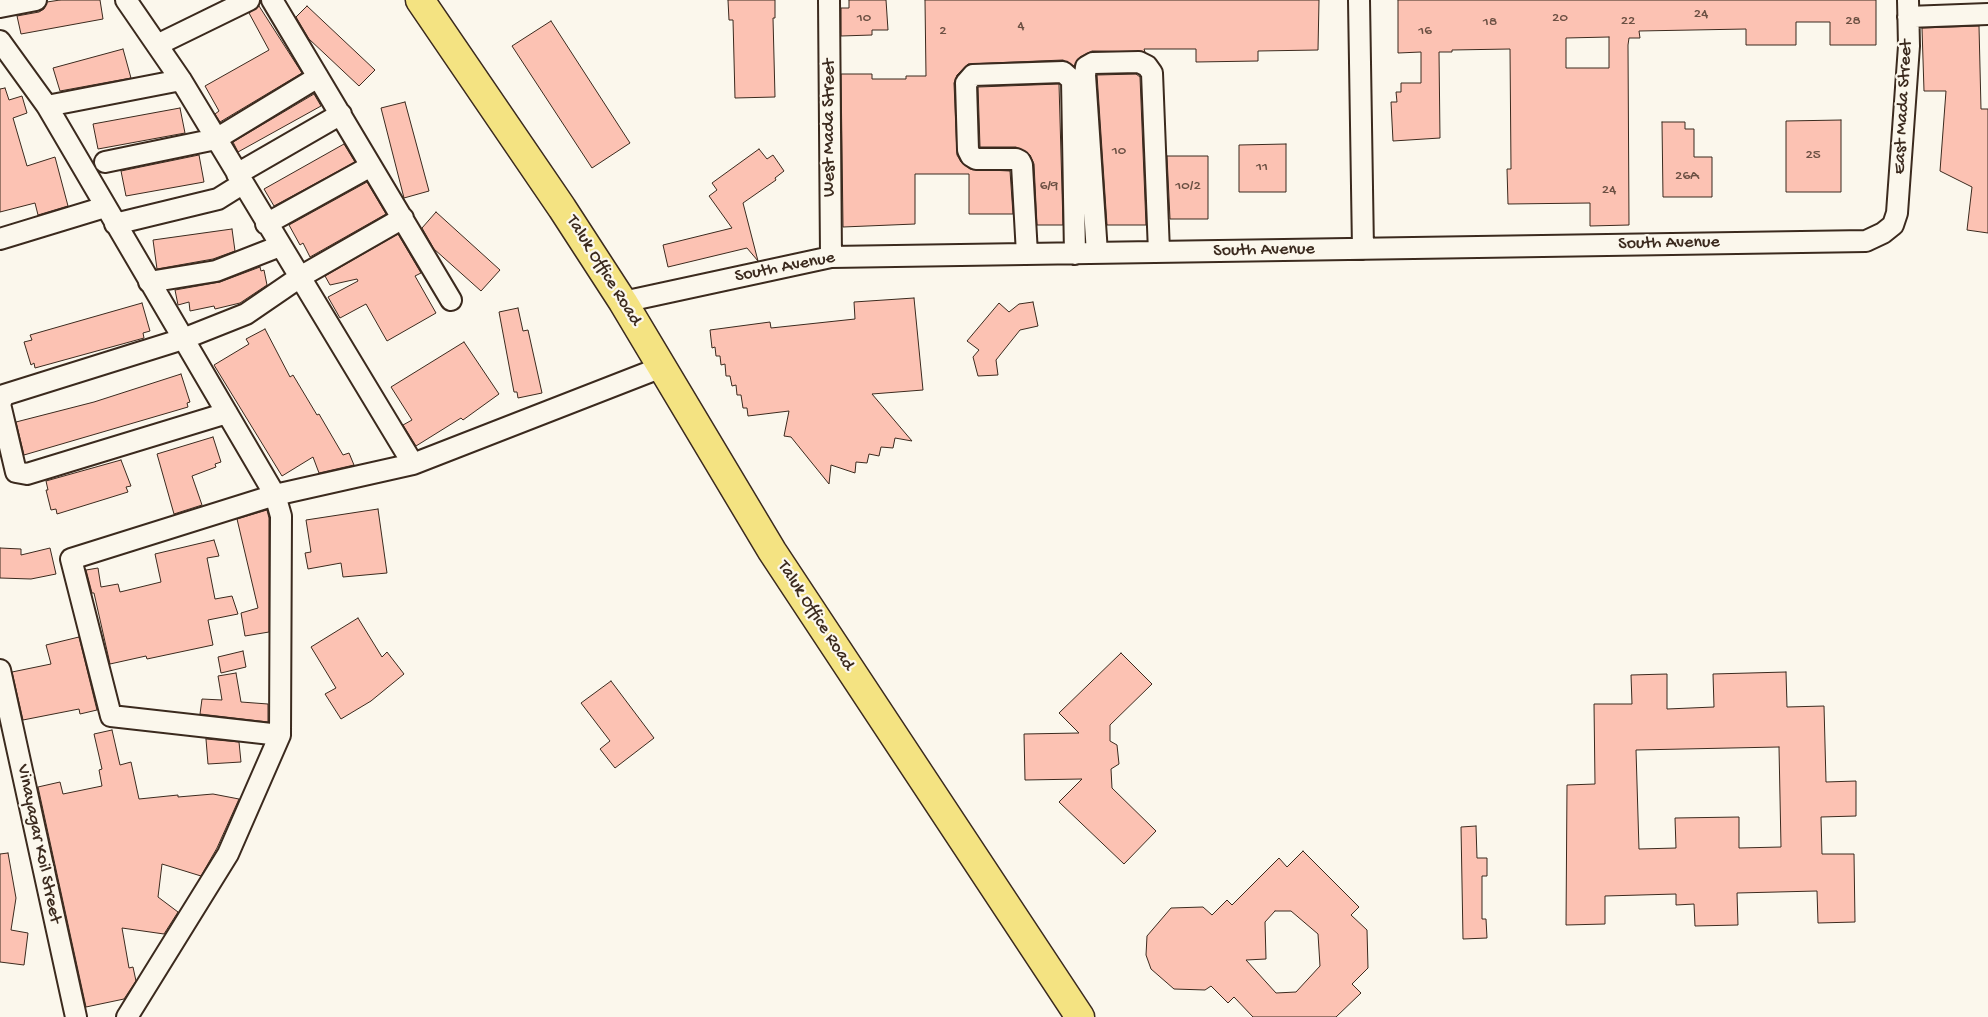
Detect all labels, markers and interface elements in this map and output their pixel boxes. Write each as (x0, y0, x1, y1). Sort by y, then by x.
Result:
house number: 24 (1694, 6, 1708, 24)
house number: 10 (857, 10, 871, 28)
house number: 20 (1552, 10, 1568, 28)
house number: 22 (1621, 13, 1635, 31)
house number: 28 (1845, 13, 1861, 31)
house number: 18 (1483, 14, 1497, 32)
house number: 4 (1017, 18, 1025, 36)
house number: 2 (939, 23, 947, 41)
house number: 16 (1418, 23, 1432, 41)
street label: East Mada Street (1890, 39, 1918, 175)
street label: West Mada Street (819, 59, 841, 197)
house number: 10 (1112, 143, 1126, 161)
house number: 25 (1805, 147, 1821, 165)
house number: 11 (1256, 159, 1268, 177)
house number: 26A (1675, 168, 1699, 186)
house number: 6/9 (1040, 178, 1058, 196)
house number: 10/2 (1175, 178, 1201, 196)
house number: 24 (1602, 182, 1616, 200)
street label: Taluk Office Road (560, 212, 646, 330)
street label: South Avenue (1618, 232, 1720, 256)
street label: South Avenue (1213, 239, 1315, 263)
street label: South Avenue (733, 248, 837, 288)
street label: Taluk Office Road (772, 557, 858, 675)
street label: Vinayagar Koil Street (11, 763, 65, 925)

